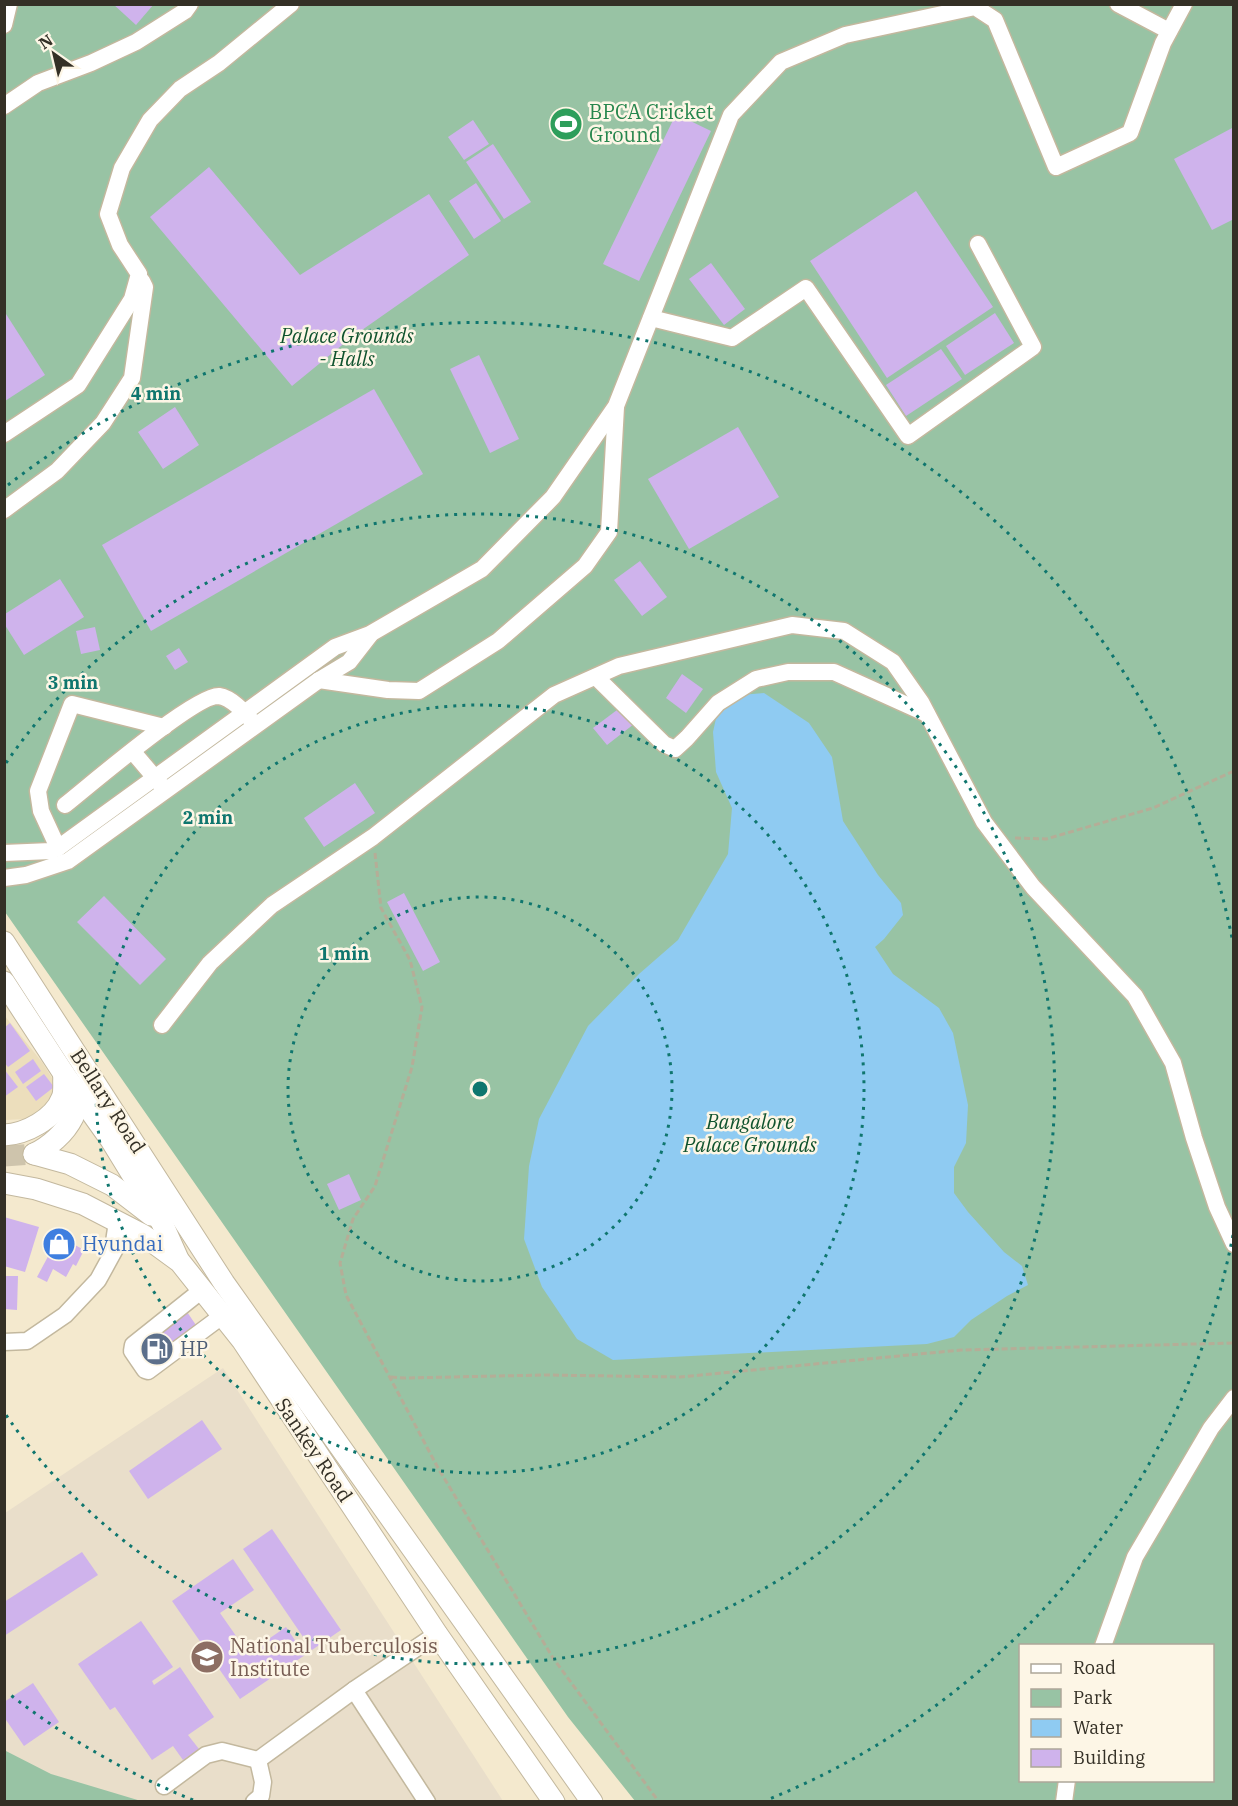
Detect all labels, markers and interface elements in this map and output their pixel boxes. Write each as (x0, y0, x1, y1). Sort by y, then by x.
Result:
north arrow (24, 24, 84, 84)
text: N (35, 30, 56, 53)
place label: BPCA Cricket Ground (589, 98, 713, 148)
sports icon: BPCA Cricket Ground (548, 106, 584, 142)
park label: Palace Grounds - Halls (279, 322, 414, 372)
text: 4 min (131, 382, 181, 405)
text: 3 min (48, 671, 98, 694)
text: 2 min (183, 806, 233, 829)
text: 1 min (319, 942, 369, 965)
street label: Bellary Road (65, 1043, 152, 1158)
centre of rings (470, 1079, 490, 1099)
park label: Bangalore Palace Grounds (682, 1108, 817, 1158)
shop icon: Hyundai (41, 1226, 77, 1262)
place label: Hyundai (82, 1230, 163, 1257)
fuel station icon: HP (139, 1331, 175, 1367)
place label: HP (180, 1335, 208, 1362)
street label: Sankey Road (270, 1392, 359, 1507)
place label: National Tuberculosis Institute (230, 1632, 438, 1682)
school or university icon: National Tuberculosis Institute (189, 1639, 225, 1675)
legend (1019, 1644, 1214, 1782)
text: Road (1073, 1656, 1116, 1679)
text: Park (1073, 1686, 1113, 1709)
text: Water (1073, 1716, 1123, 1739)
text: Building (1073, 1746, 1145, 1769)

